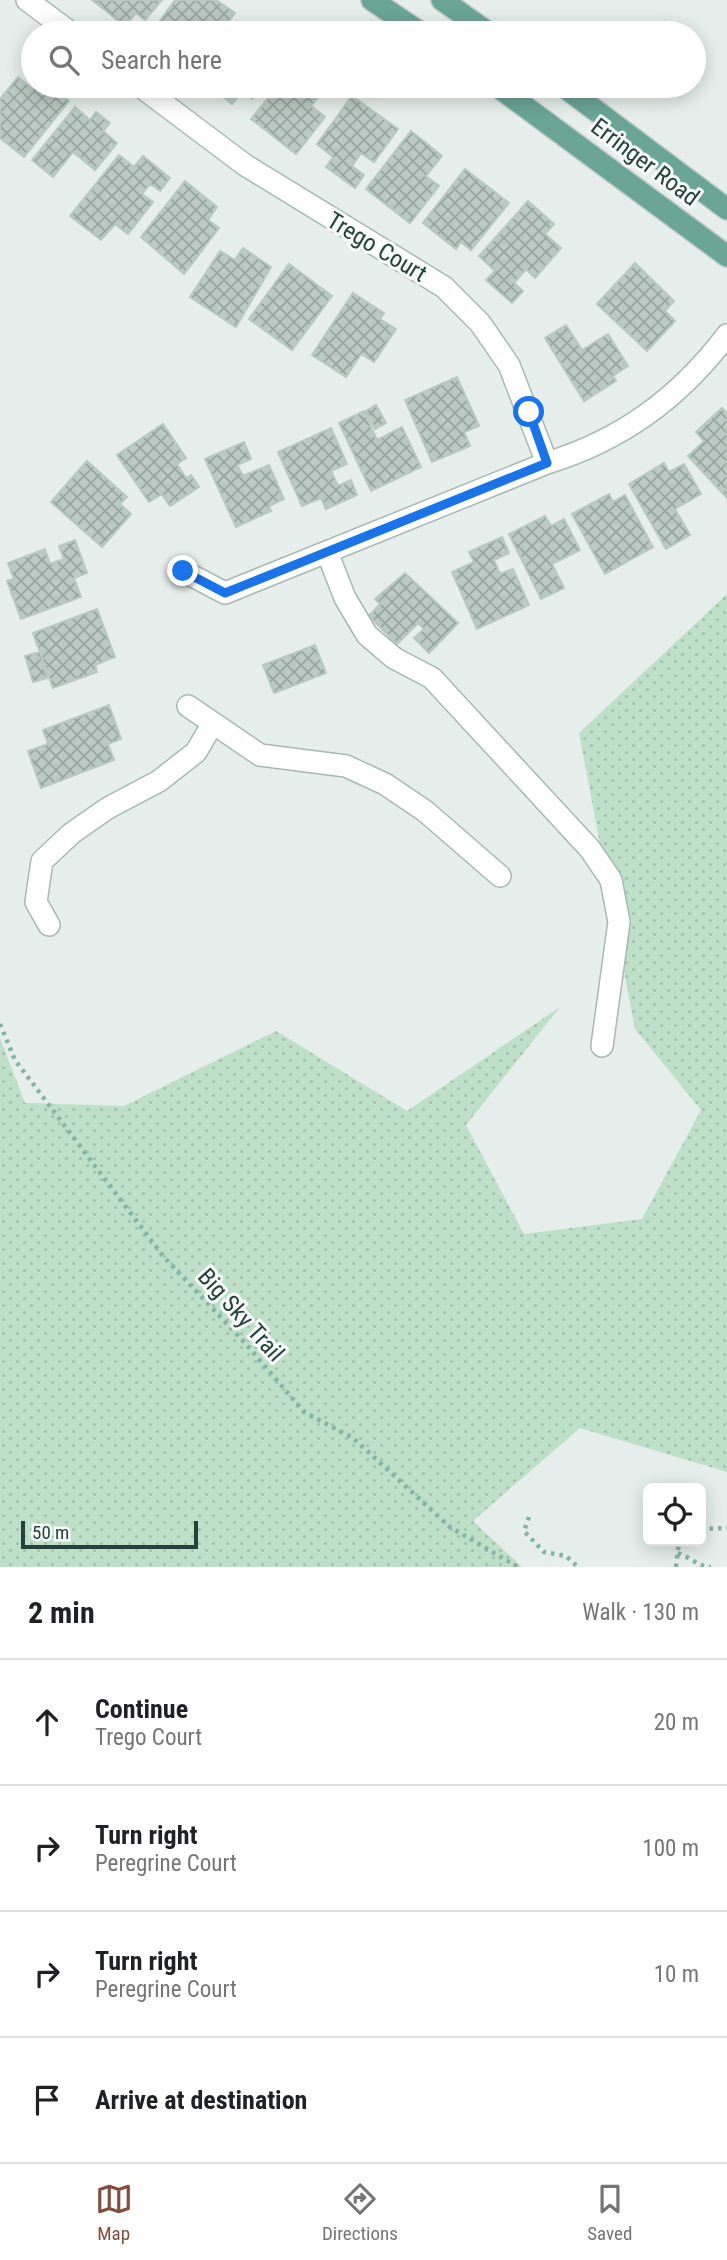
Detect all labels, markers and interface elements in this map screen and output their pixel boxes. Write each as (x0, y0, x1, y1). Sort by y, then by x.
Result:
search box (21, 21, 706, 98)
icon: search (45, 41, 83, 79)
text: Search here (101, 45, 222, 75)
street label: Erringer Road (586, 112, 704, 212)
street label: Trego Court (322, 206, 432, 288)
route start (513, 396, 544, 427)
route end (167, 555, 198, 586)
street label: Big Sky Trail (192, 1263, 290, 1367)
map controls (643, 1483, 706, 1546)
button: locate (643, 1483, 706, 1546)
scale bar (21, 1518, 198, 1550)
text: 50 m (32, 1521, 69, 1544)
text: 2 min (28, 1595, 95, 1630)
text: Walk · 130 m (582, 1599, 699, 1626)
text: Continue (95, 1694, 188, 1724)
icon: ahead (28, 1703, 66, 1741)
text: 20 m (654, 1709, 699, 1736)
text: Trego Court (95, 1724, 202, 1751)
text: Turn right (95, 1820, 197, 1850)
icon: right (28, 1829, 66, 1867)
text: 100 m (642, 1835, 699, 1862)
text: Peregrine Court (95, 1850, 237, 1877)
text: Turn right (95, 1946, 197, 1976)
icon: right (28, 1955, 66, 1993)
text: 10 m (654, 1961, 699, 1988)
text: Peregrine Court (95, 1976, 237, 2003)
icon: arrive (28, 2081, 66, 2119)
text: Arrive at destination (95, 2085, 307, 2115)
tab: Map (95, 2180, 133, 2245)
tab: Directions (322, 2180, 398, 2245)
tab: Saved (587, 2180, 632, 2245)

